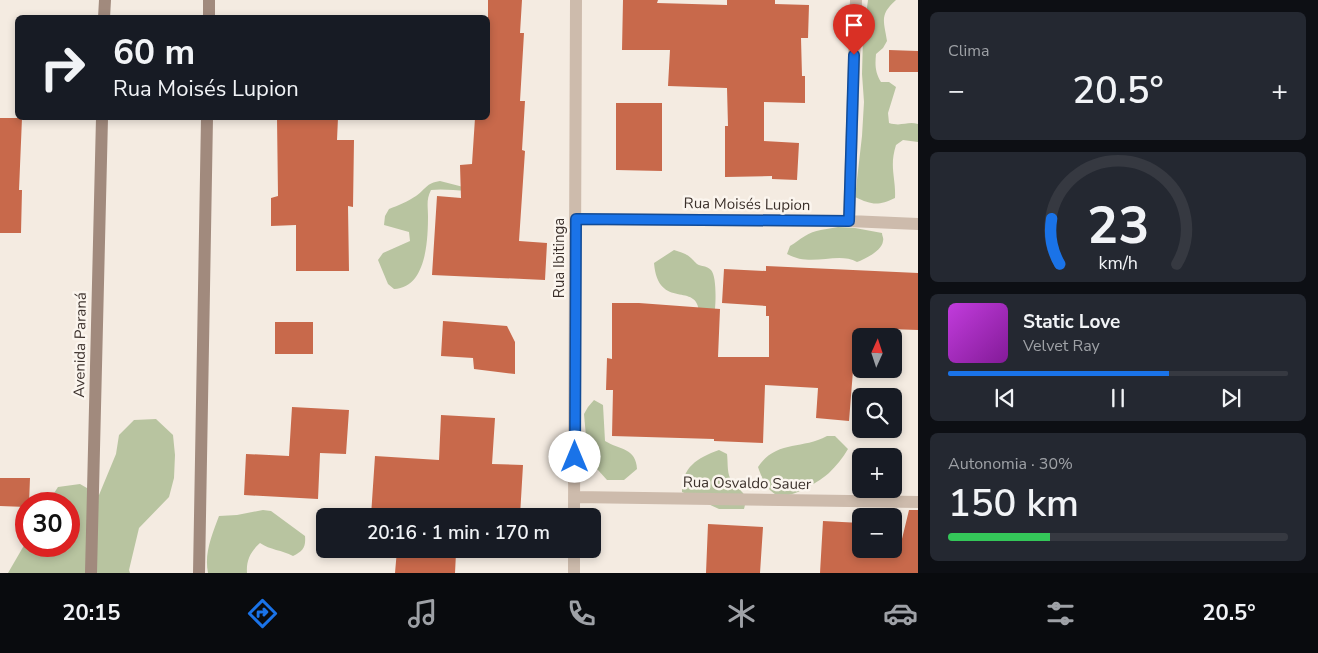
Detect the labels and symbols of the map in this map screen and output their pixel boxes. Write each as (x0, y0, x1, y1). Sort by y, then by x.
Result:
pin (833, 4, 875, 55)
street label: Rua Moisés Lupion (683, 193, 811, 215)
street label: Rua Ibitinga (549, 218, 569, 298)
street label: Avenida Paraná (69, 292, 91, 398)
north arrow (852, 328, 902, 378)
position arrow (548, 430, 600, 482)
street label: Rua Osvaldo Sauer (683, 472, 812, 494)
speed limit sign: 30 (15, 492, 80, 557)

